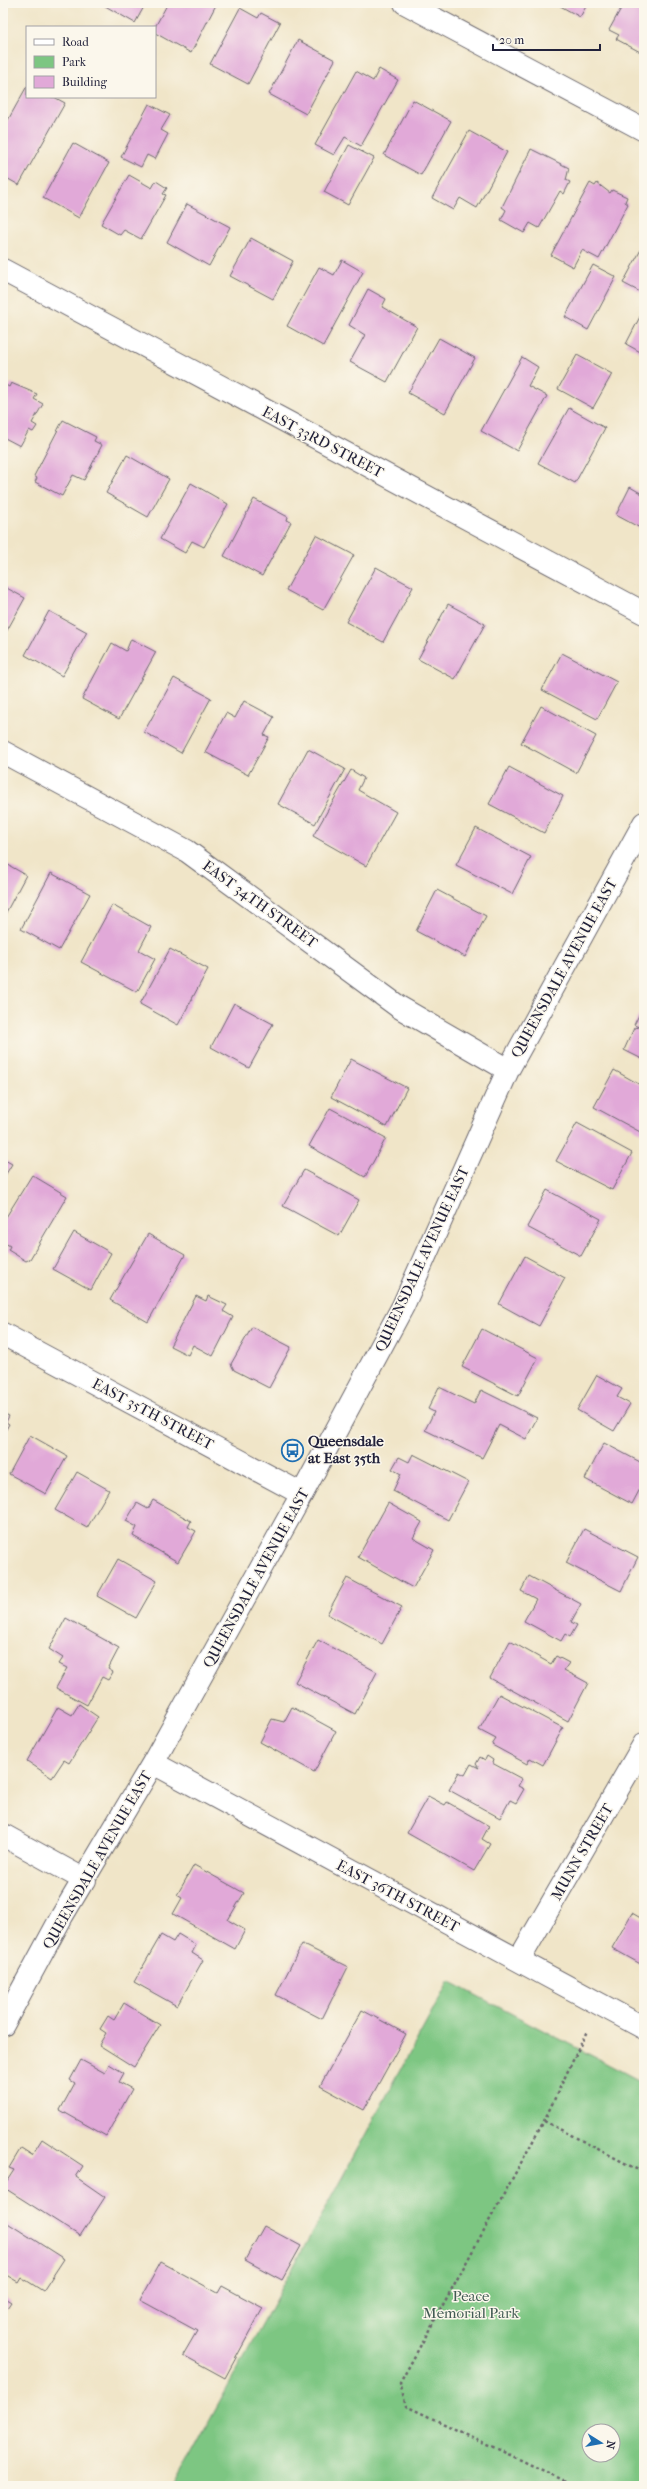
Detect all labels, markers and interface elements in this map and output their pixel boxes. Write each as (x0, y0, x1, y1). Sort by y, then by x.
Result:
legend (26, 26, 156, 98)
scale bar (493, 26, 600, 52)
text: 20 m (499, 33, 524, 47)
text: Road (62, 35, 89, 49)
text: Park (62, 55, 87, 69)
text: Building (62, 75, 107, 89)
street label: EAST 33RD STREET (259, 402, 388, 482)
street label: EAST 34TH STREET (199, 856, 322, 952)
street label: QUEENSDALE AVENUE EAST (507, 874, 621, 1061)
street label: QUEENSDALE AVENUE EAST (371, 1163, 473, 1355)
street label: EAST 35TH STREET (89, 1374, 218, 1454)
place label: Queensdale at East 35th (308, 1432, 384, 1467)
bus stop icon: Queensdale at East 35th (279, 1437, 305, 1463)
street label: QUEENSDALE AVENUE EAST (199, 1484, 313, 1671)
street label: QUEENSDALE AVENUE EAST (39, 1767, 156, 1952)
street label: MUNN STREET (547, 1800, 617, 1903)
street label: EAST 36TH STREET (333, 1856, 463, 1936)
park label: Peace Memorial Park (423, 2287, 519, 2322)
north arrow (581, 2423, 621, 2463)
text: N (603, 2439, 618, 2451)

